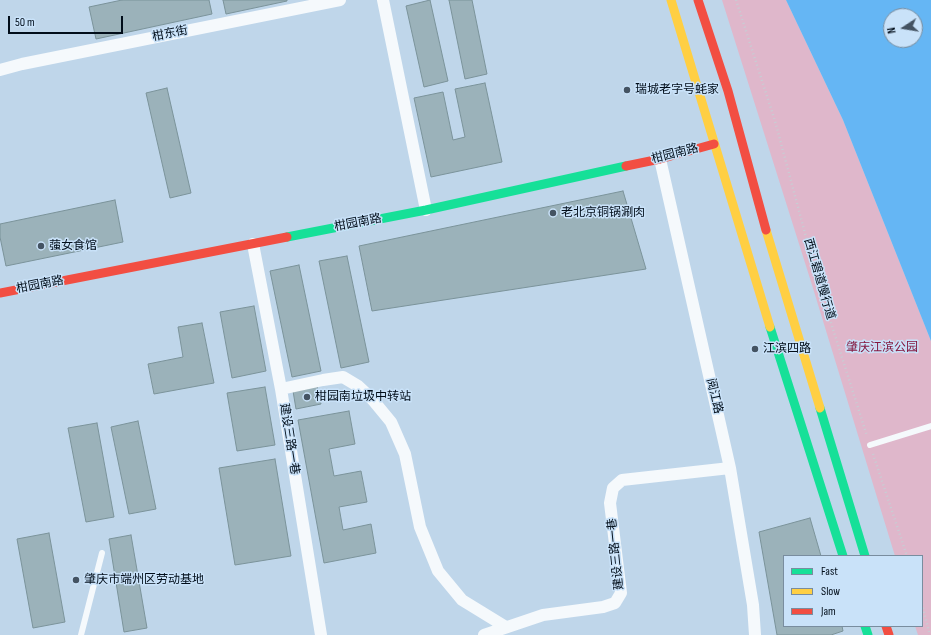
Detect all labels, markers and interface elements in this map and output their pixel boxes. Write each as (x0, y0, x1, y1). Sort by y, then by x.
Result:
scale bar (10, 8, 125, 34)
north arrow (883, 8, 923, 48)
text: 50 m (15, 15, 35, 30)
street label: 柑东街 (151, 23, 189, 45)
text: N (885, 26, 899, 35)
place label: 瑞城老字号蚝家 (635, 83, 719, 97)
marker: 瑞城老字号蚝家 (622, 85, 632, 95)
street label: 柑园南路 (650, 141, 700, 167)
place label: 老北京铜锅涮肉 (561, 206, 645, 220)
marker: 老北京铜锅涮肉 (548, 208, 558, 218)
street label: 柑园南路 (333, 211, 383, 235)
street label: 西江碧道慢行道 (801, 237, 837, 321)
place label: 蔃女食馆 (49, 239, 97, 253)
marker: 蔃女食馆 (36, 241, 46, 251)
street label: 柑园南路 (15, 273, 65, 297)
park label: 肇庆江滨公园 (846, 341, 918, 355)
place label: 江滨四路 (763, 342, 811, 356)
marker: 江滨四路 (750, 344, 760, 354)
street label: 阅江路 (703, 377, 725, 415)
place label: 柑园南垃圾中转站 (315, 390, 411, 404)
marker: 柑园南垃圾中转站 (302, 392, 312, 402)
street label: 建设三路一巷 (276, 402, 302, 476)
street label: 建设三路一巷 (605, 517, 627, 591)
legend (783, 555, 923, 627)
text: Fast (821, 564, 838, 579)
place label: 肇庆市端州区劳动基地 (84, 573, 204, 587)
marker: 肇庆市端州区劳动基地 (71, 575, 81, 585)
text: Slow (821, 584, 840, 599)
text: Jam (821, 604, 836, 619)

